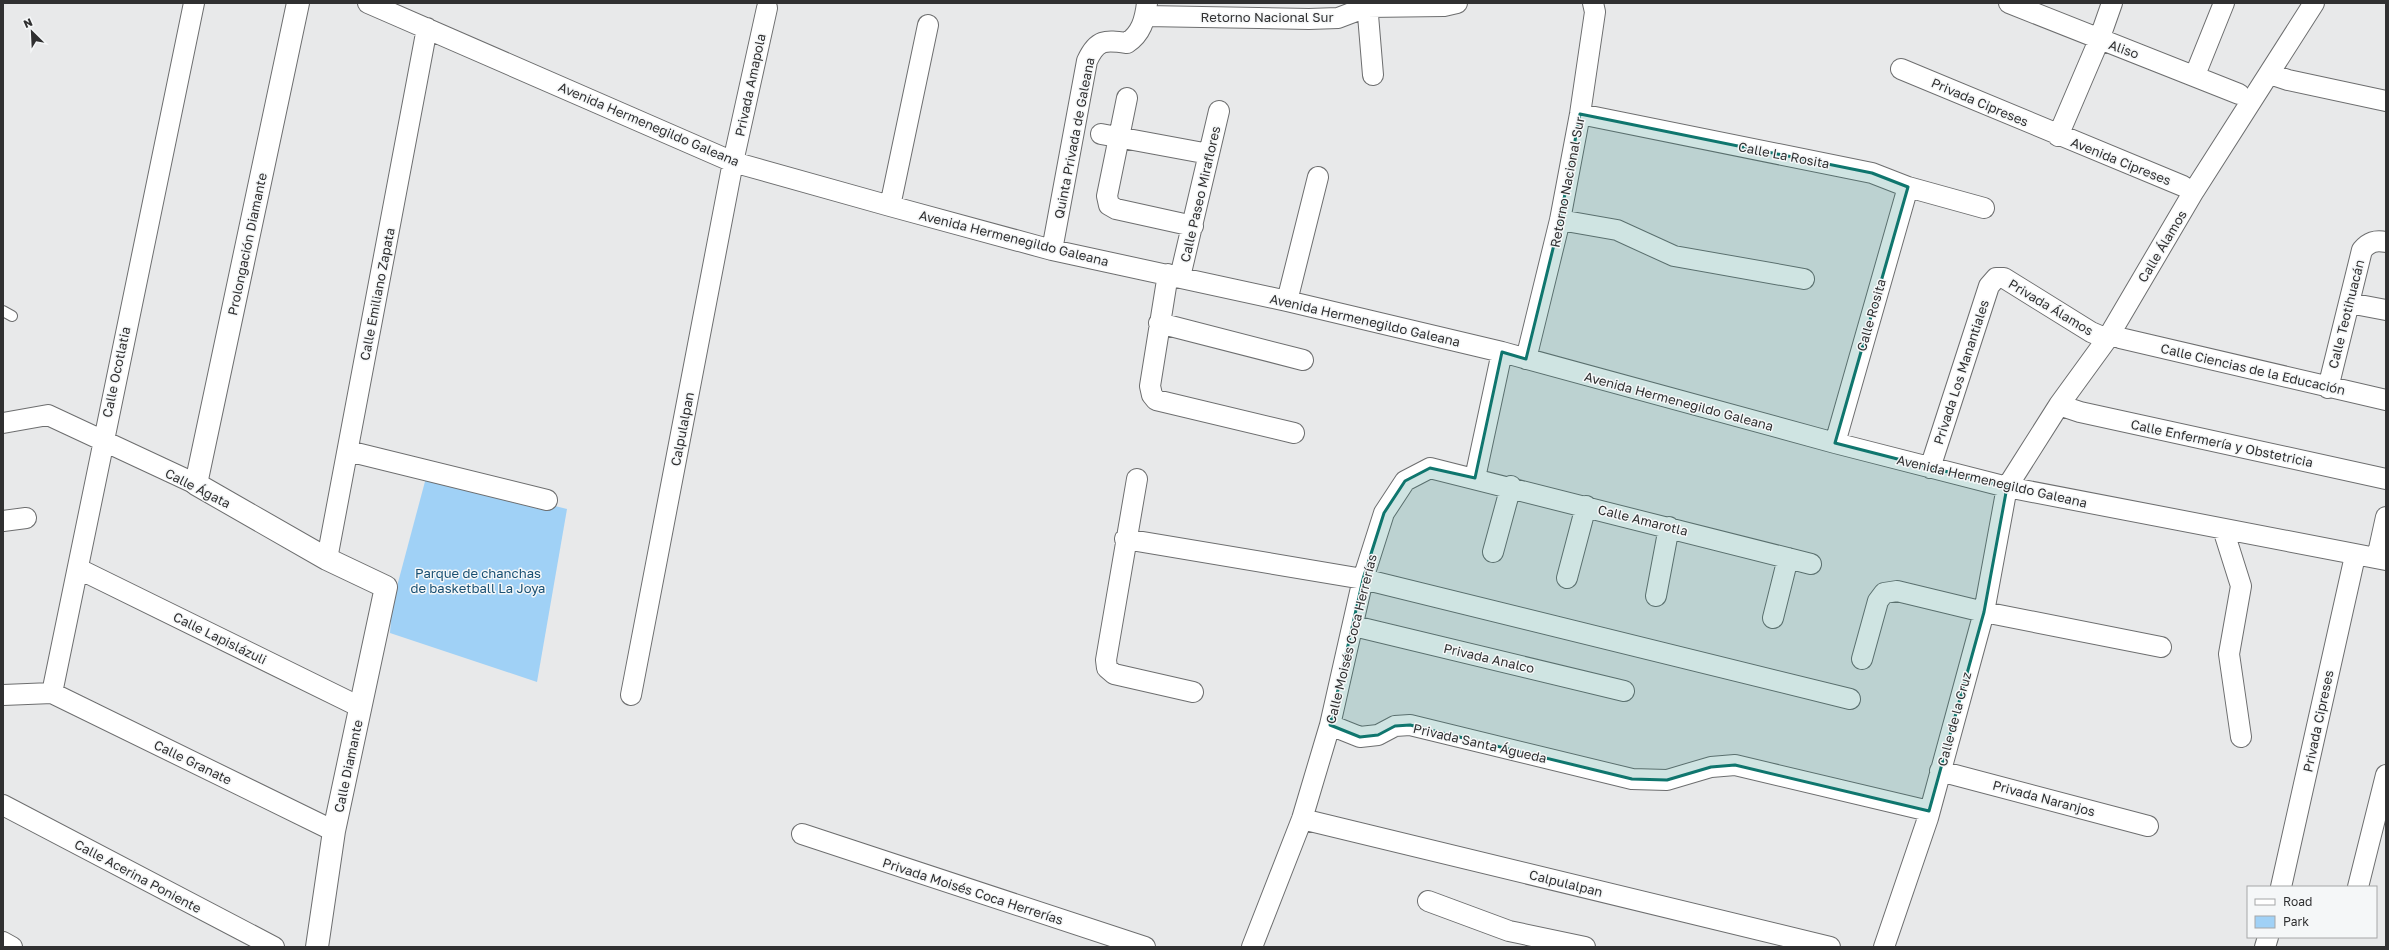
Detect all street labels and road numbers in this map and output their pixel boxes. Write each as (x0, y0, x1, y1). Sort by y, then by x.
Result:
street label: Retorno Nacional Sur (1201, 9, 1333, 25)
street label: Privada Amapola (731, 32, 769, 138)
street label: Aliso (2107, 36, 2141, 62)
street label: Quinta Privada de Galeana (1050, 56, 1098, 220)
street label: Privada Cipreses (1929, 74, 2031, 130)
street label: Avenida Hermenegildo Galeana (556, 79, 742, 169)
street label: Retorno Nacional Sur (1546, 115, 1588, 249)
street label: Calle Paseo Miraflores (1177, 124, 1223, 264)
street label: Avenida Cipreses (2069, 134, 2174, 188)
street label: Calle La Rosita (1737, 138, 1831, 172)
street label: Prolongación Diamante (224, 171, 270, 317)
street label: Avenida Hermenegildo Galeana (917, 207, 1111, 269)
street label: Calle Álamos (2134, 207, 2190, 285)
street label: Calle Emiliano Zapata (356, 226, 398, 362)
street label: Calle Teotihuacán (2325, 258, 2367, 370)
street label: Privada Álamos (2006, 275, 2096, 339)
street label: Calle Rosita (1853, 277, 1889, 353)
street label: Avenida Hermenegildo Galeana (1268, 290, 1462, 350)
street label: Privada Los Manantiales (1930, 297, 1992, 446)
street label: Calle Ocotlatia (99, 325, 133, 419)
street label: Calle Ciencias de la Educación (2159, 340, 2347, 398)
street label: Avenida Hermenegildo Galeana (1583, 368, 1775, 434)
street label: Calpulalpan (667, 391, 697, 467)
street label: Calle Enfermería y Obstetricia (2129, 416, 2315, 470)
street label: Avenida Hermenegildo Galeana (1895, 451, 2089, 511)
street label: Calle Ágata (163, 465, 233, 511)
street label: Calle Amarotla (1596, 501, 1690, 539)
street label: Calle Moisés Coca Herrerías (1322, 552, 1380, 725)
street label: Calle Lapislázuli (171, 608, 269, 668)
street label: Privada Analco (1442, 640, 1536, 676)
street label: Privada Cipreses (2299, 668, 2337, 774)
street label: Calle de la Cruz (1934, 670, 1974, 768)
street label: Calle Diamante (330, 718, 366, 814)
street label: Privada Santa Águeda (1412, 720, 1548, 766)
street label: Calle Granate (151, 736, 235, 788)
street label: Privada Naranjos (1991, 777, 2097, 819)
street label: Calle Acerina Poniente (72, 836, 204, 916)
street label: Privada Moisés Coca Herrerías (881, 854, 1065, 928)
street label: Calpulalpan (1528, 866, 1604, 900)

